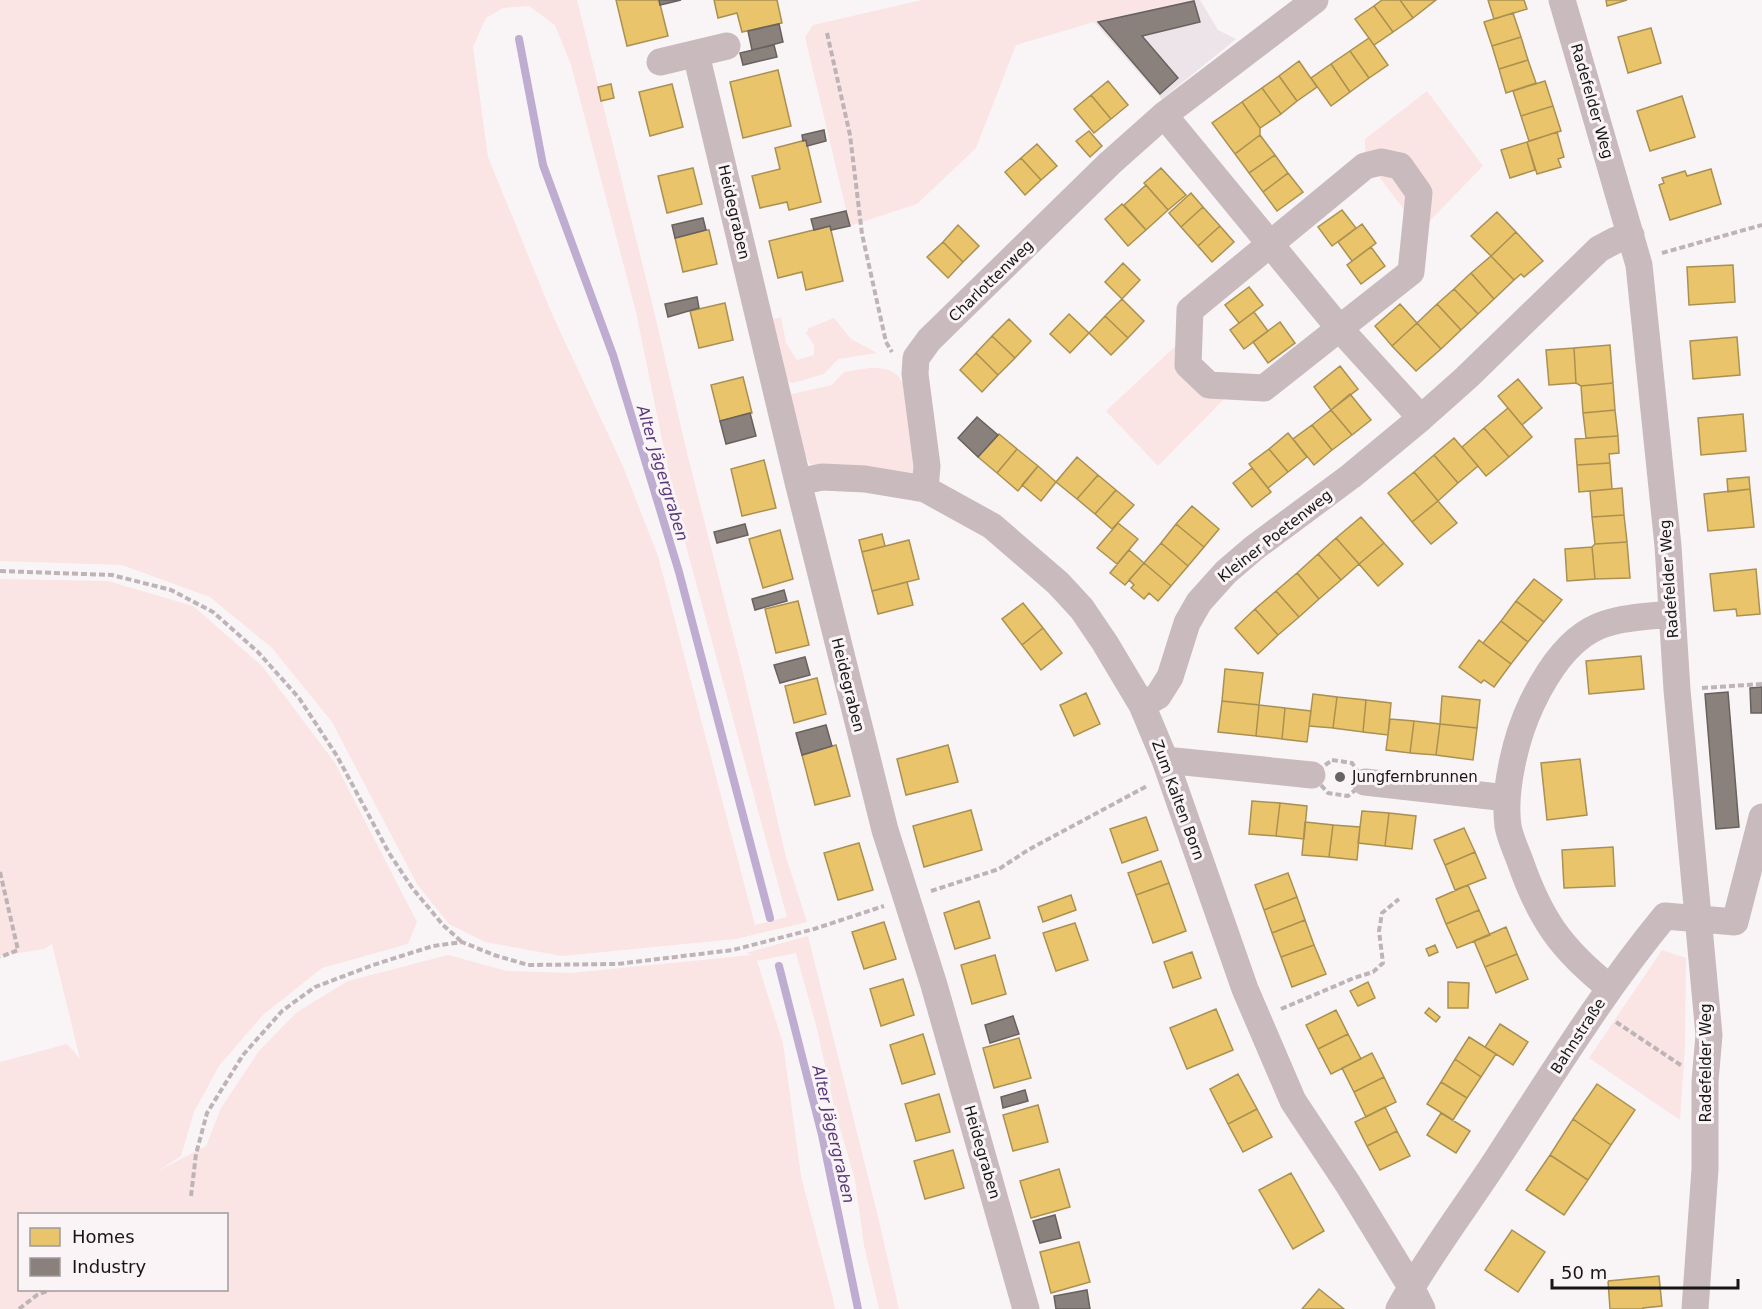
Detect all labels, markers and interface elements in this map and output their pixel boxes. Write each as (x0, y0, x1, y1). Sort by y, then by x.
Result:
street label: Radefelder Weg (1567, 41, 1617, 161)
street label: Heidegraben (714, 163, 754, 261)
street label: Charlottenweg (945, 236, 1037, 326)
water label: Alter Jägergraben (633, 402, 692, 543)
street label: Kleiner Poetenweg (1214, 486, 1336, 586)
street label: Radefelder Weg (1656, 519, 1682, 639)
street label: Heidegraben (828, 636, 868, 734)
street label: Zum Kalten Born (1148, 738, 1208, 862)
place label: Jungfernbrunnen (1351, 768, 1478, 786)
marker: Jungfernbrunnen (1333, 770, 1347, 784)
street label: Bahnstraße (1547, 995, 1609, 1077)
street label: Radefelder Weg (1697, 1003, 1715, 1123)
water label: Alter Jägergraben (808, 1062, 859, 1205)
street label: Heidegraben (960, 1103, 1004, 1201)
legend (18, 1213, 228, 1291)
text: Homes (72, 1226, 135, 1247)
scale bar (1552, 1252, 1738, 1290)
text: Industry (72, 1256, 146, 1277)
text: 50 m (1561, 1262, 1607, 1283)

